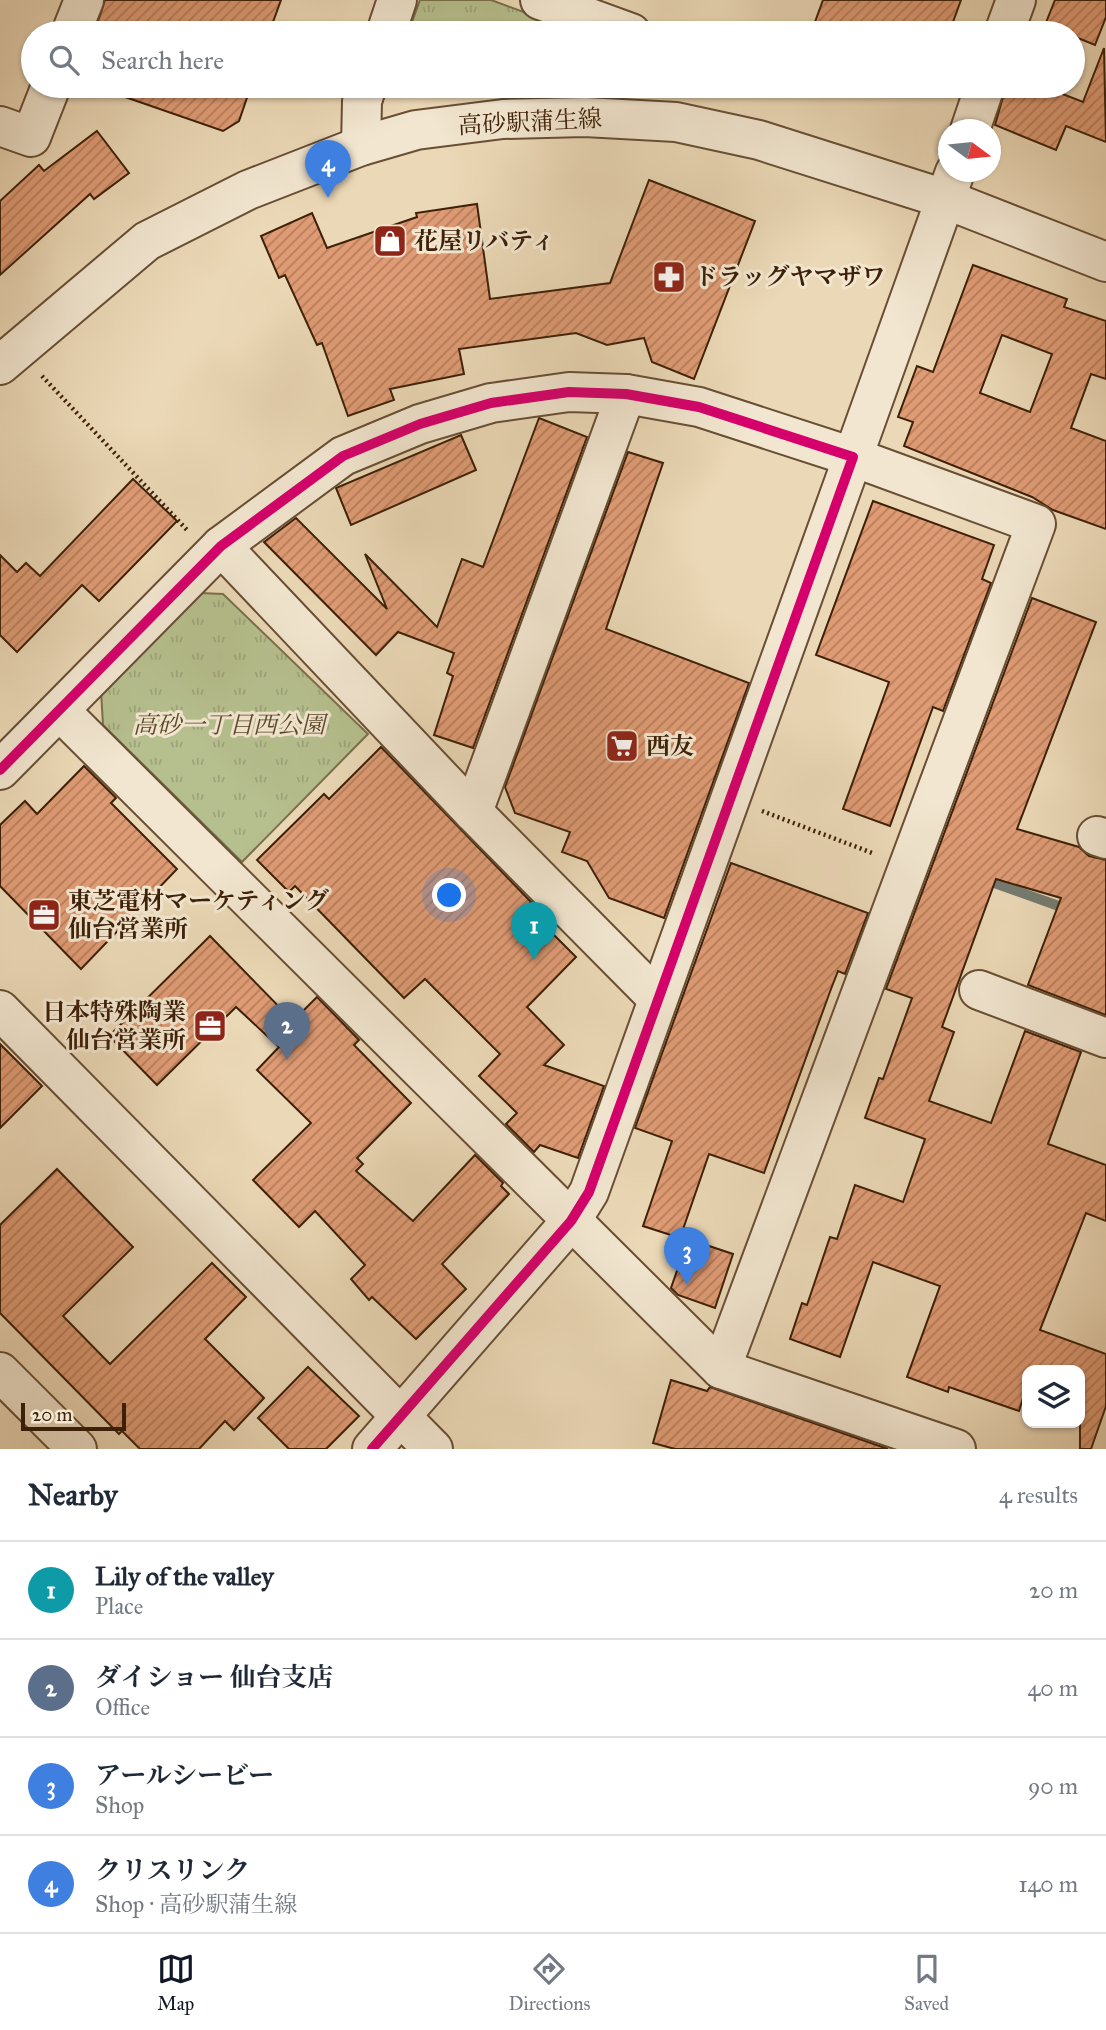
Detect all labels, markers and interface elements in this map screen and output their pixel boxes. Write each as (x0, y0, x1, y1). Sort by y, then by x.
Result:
search box (21, 21, 1085, 98)
icon: search (45, 41, 83, 79)
text: Search here (101, 44, 224, 76)
street label: 高砂駅蒲生線 (457, 103, 603, 141)
north arrow (938, 119, 1001, 182)
pin: 4 (305, 140, 351, 198)
shop icon: 花屋リバティ (371, 222, 409, 260)
place label: 花屋リバティ (414, 226, 555, 256)
pharmacy icon: ドラッグヤマザワ (650, 258, 688, 296)
place label: ドラッグヤマザワ (694, 262, 886, 292)
park label: 高砂一丁目西公園 (133, 710, 329, 740)
supermarket icon: 西友 (603, 727, 641, 765)
place label: 西友 (646, 731, 694, 761)
your location (432, 878, 466, 912)
place label: 東芝電材マーケティング 仙台営業所 (68, 886, 329, 944)
office icon: 東芝電材マーケティング 仙台営業所 (25, 896, 63, 934)
pin: 1 (511, 902, 557, 960)
place label: 日本特殊陶業 仙台営業所 (42, 997, 186, 1055)
pin: 2 (264, 1002, 310, 1060)
office icon: 日本特殊陶業 仙台営業所 (191, 1007, 229, 1045)
pin: 3 (664, 1227, 710, 1285)
map controls (1022, 1365, 1085, 1428)
button: layers (1022, 1365, 1085, 1428)
scale bar (21, 1400, 126, 1432)
text: 20 m (32, 1403, 73, 1426)
text: Nearby (28, 1477, 118, 1513)
text: 4 results (999, 1481, 1078, 1509)
text: Lily of the valley (95, 1560, 274, 1592)
text: 1 (46, 1576, 56, 1604)
text: 20 m (1029, 1576, 1078, 1604)
text: Place (95, 1592, 143, 1620)
text: ダイショー 仙台支店 (95, 1661, 334, 1693)
text: 2 (45, 1674, 57, 1702)
text: 40 m (1028, 1674, 1078, 1702)
text: Office (95, 1693, 150, 1721)
text: アールシービー (95, 1759, 274, 1791)
text: 3 (46, 1772, 56, 1800)
text: 90 m (1028, 1772, 1078, 1800)
text: Shop (95, 1791, 144, 1819)
text: クリスリンク (95, 1854, 250, 1886)
text: 4 (45, 1870, 57, 1898)
text: 140 m (1018, 1870, 1078, 1898)
text: Shop · 高砂駅蒲生線 (95, 1890, 297, 1918)
tab: Map (157, 1950, 195, 2015)
tab: Directions (508, 1950, 590, 2015)
tab: Saved (904, 1950, 949, 2015)

